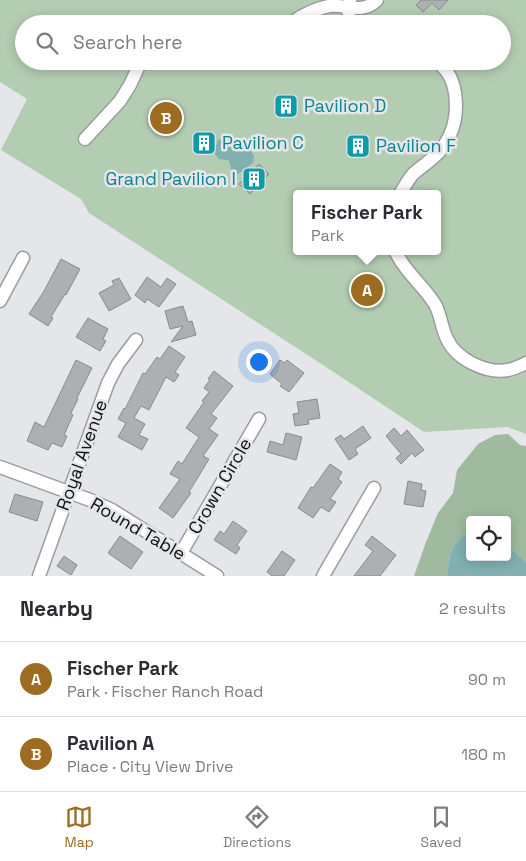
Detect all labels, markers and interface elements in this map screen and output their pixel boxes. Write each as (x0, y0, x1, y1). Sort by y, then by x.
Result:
search box (15, 15, 511, 70)
icon: search (33, 29, 61, 57)
text: Search here (73, 30, 183, 55)
building icon: Pavilion D (273, 93, 299, 119)
place label: Pavilion D (304, 94, 386, 117)
pin: B (150, 99, 182, 137)
building icon: Pavilion C (191, 130, 217, 156)
place label: Pavilion C (222, 131, 304, 154)
building icon: Pavilion F (345, 133, 371, 159)
place label: Pavilion F (376, 134, 456, 157)
building icon: Grand Pavilion I (241, 166, 267, 192)
place label: Grand Pavilion I (105, 167, 236, 190)
popup (293, 190, 441, 255)
text: Fischer Park (311, 200, 423, 225)
text: Park (311, 225, 344, 246)
pin: A (351, 271, 383, 309)
your location (246, 349, 272, 375)
street label: Royal Avenue (51, 396, 112, 513)
street label: Crown Circle (183, 434, 256, 538)
street label: Round Table (86, 492, 190, 565)
map controls (466, 516, 511, 561)
button: locate (466, 516, 511, 561)
text: Nearby (20, 595, 93, 622)
text: 2 results (439, 598, 506, 619)
text: Fischer Park (67, 656, 179, 681)
text: A (31, 669, 41, 690)
text: 90 m (468, 669, 506, 690)
text: Park · Fischer Ranch Road (67, 681, 263, 702)
text: Pavilion A (67, 731, 154, 756)
text: B (31, 744, 41, 765)
text: 180 m (461, 744, 506, 765)
text: Place · City View Drive (67, 756, 233, 777)
tab: Map (65, 803, 94, 851)
tab: Directions (223, 803, 291, 851)
tab: Saved (421, 803, 461, 851)

